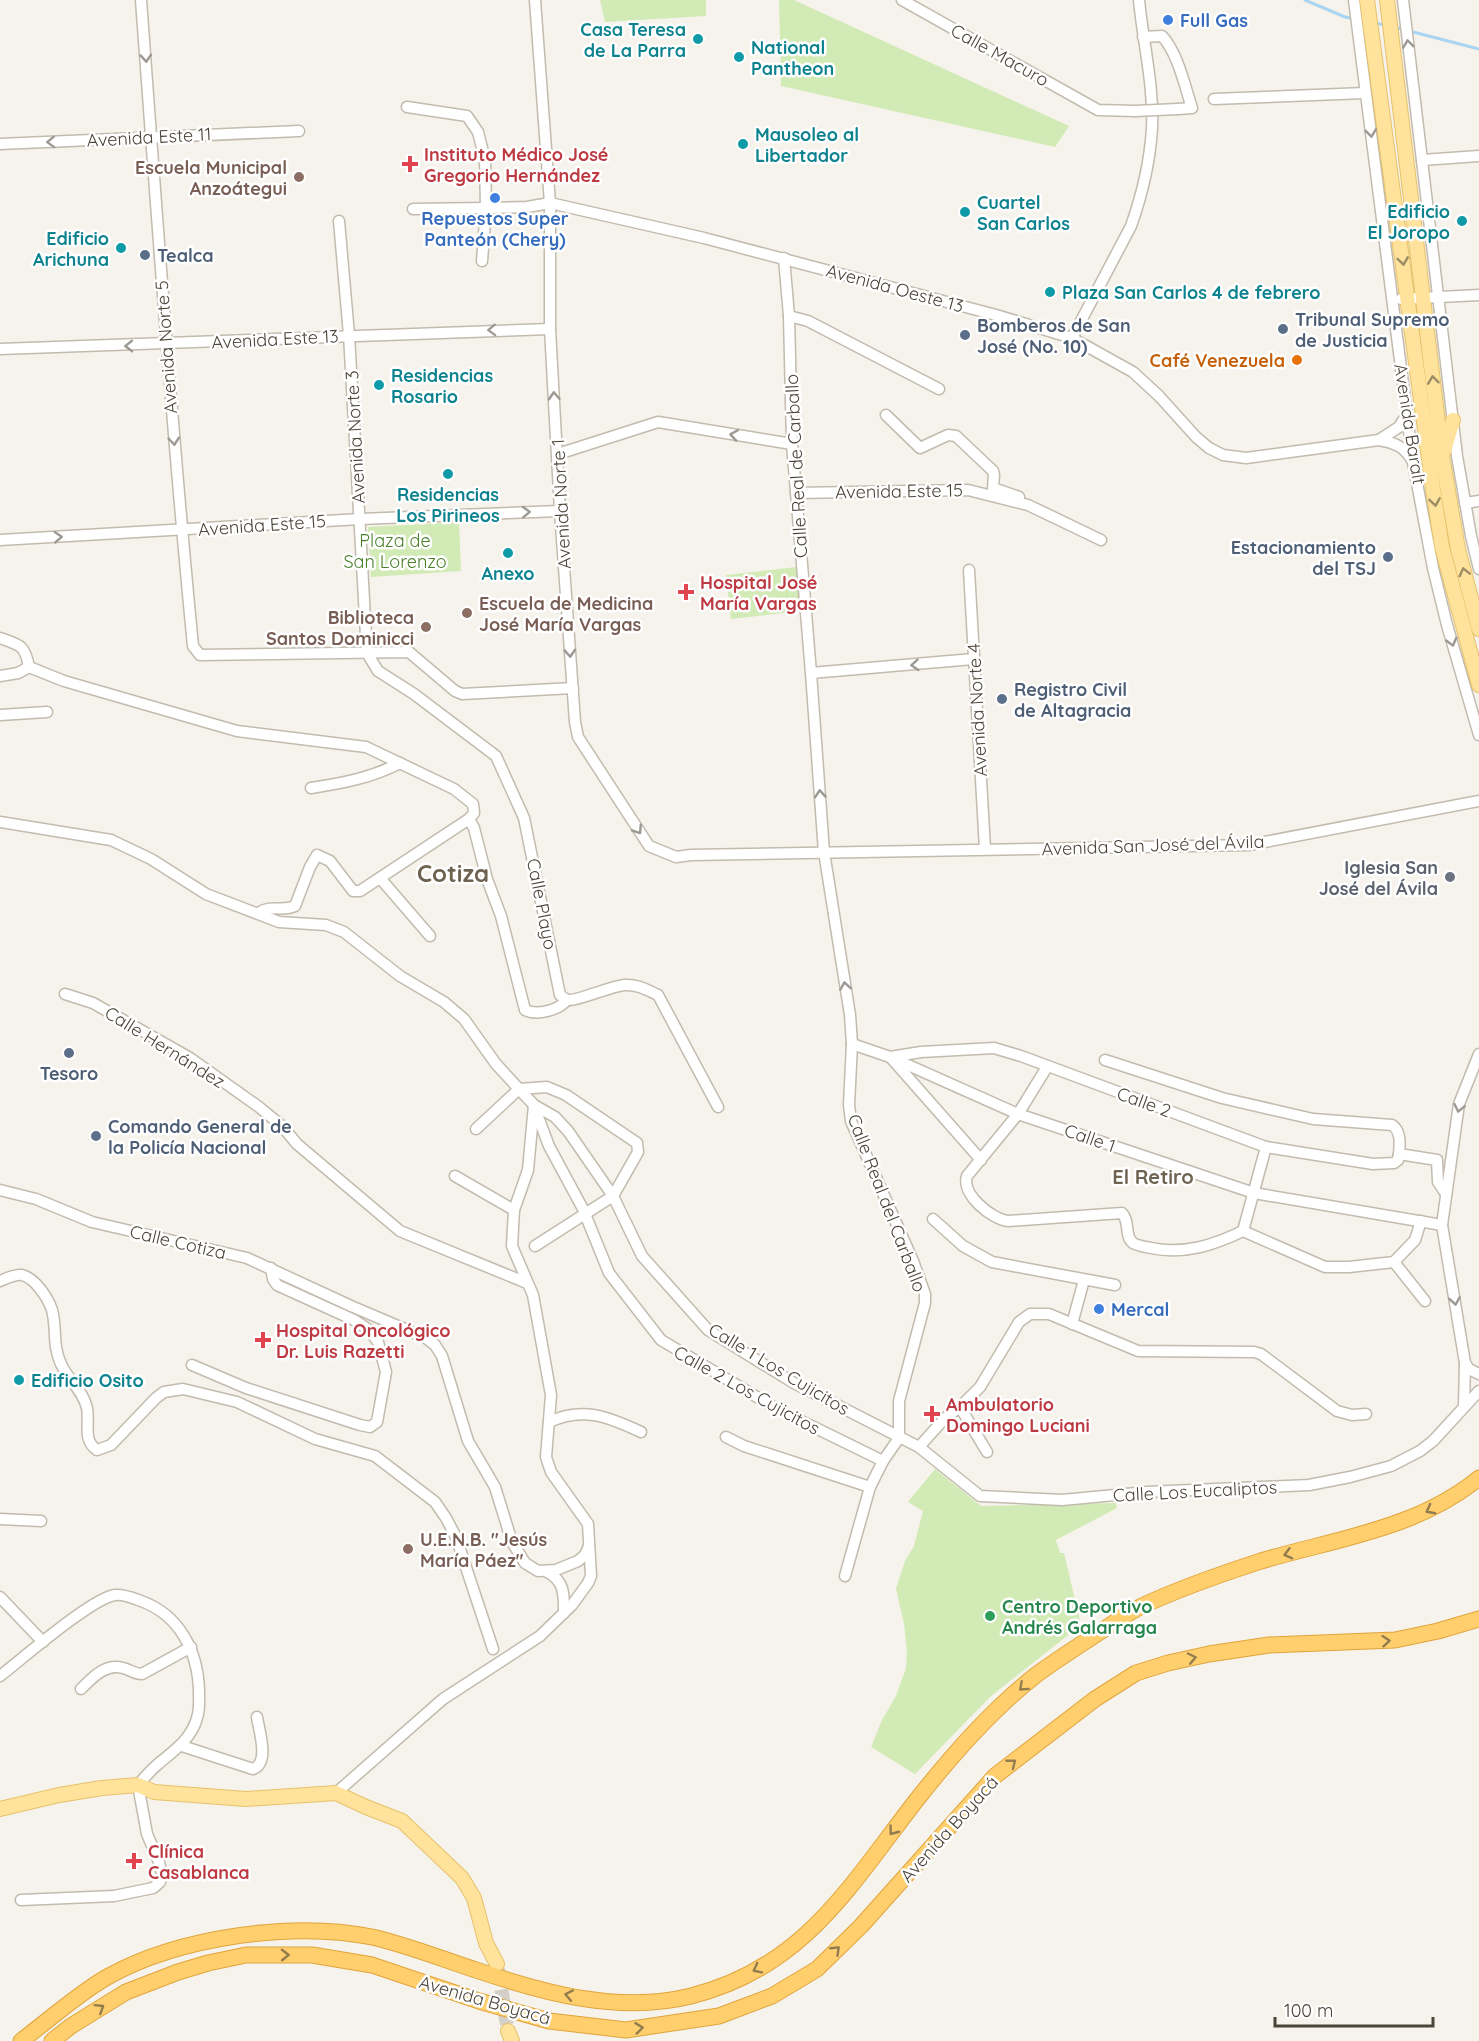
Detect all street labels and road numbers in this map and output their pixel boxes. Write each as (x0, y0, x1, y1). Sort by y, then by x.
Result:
street label: Calle Macuro (947, 19, 1053, 91)
street label: Avenida Este 11 (86, 122, 212, 152)
street label: Avenida Oeste 13 (824, 259, 966, 317)
street label: Avenida Norte 5 (150, 280, 182, 414)
street label: Avenida Este 13 (211, 324, 339, 354)
street label: Avenida Baralt (1389, 362, 1431, 486)
street label: Avenida Norte 3 (340, 370, 370, 504)
street label: Calle Real de Carballo (780, 373, 812, 559)
street label: Avenida Norte 1 (546, 438, 576, 570)
street label: Avenida Este 15 (835, 478, 963, 504)
street label: Avenida Este 15 (197, 509, 327, 541)
street label: Avenida Norte 4 (962, 643, 992, 777)
street label: Avenida San José del Ávila (1041, 830, 1265, 860)
street label: Calle Playo (522, 856, 562, 952)
street label: Calle Hernández (101, 1001, 229, 1093)
street label: Calle 2 (1114, 1082, 1174, 1122)
street label: Calle Real del Carballo (842, 1111, 932, 1295)
street label: Calle 1 (1061, 1119, 1119, 1157)
street label: Calle Cotiza (128, 1220, 228, 1264)
street label: Calle 1 Los Cujicitos (704, 1318, 854, 1420)
street label: Calle 2 Los Cujicitos (670, 1340, 824, 1440)
street label: Calle Los Eucaliptos (1112, 1475, 1278, 1507)
street label: Avenida Boyacá (895, 1771, 1003, 1887)
street label: Avenida Boyacá (417, 1970, 553, 2030)

